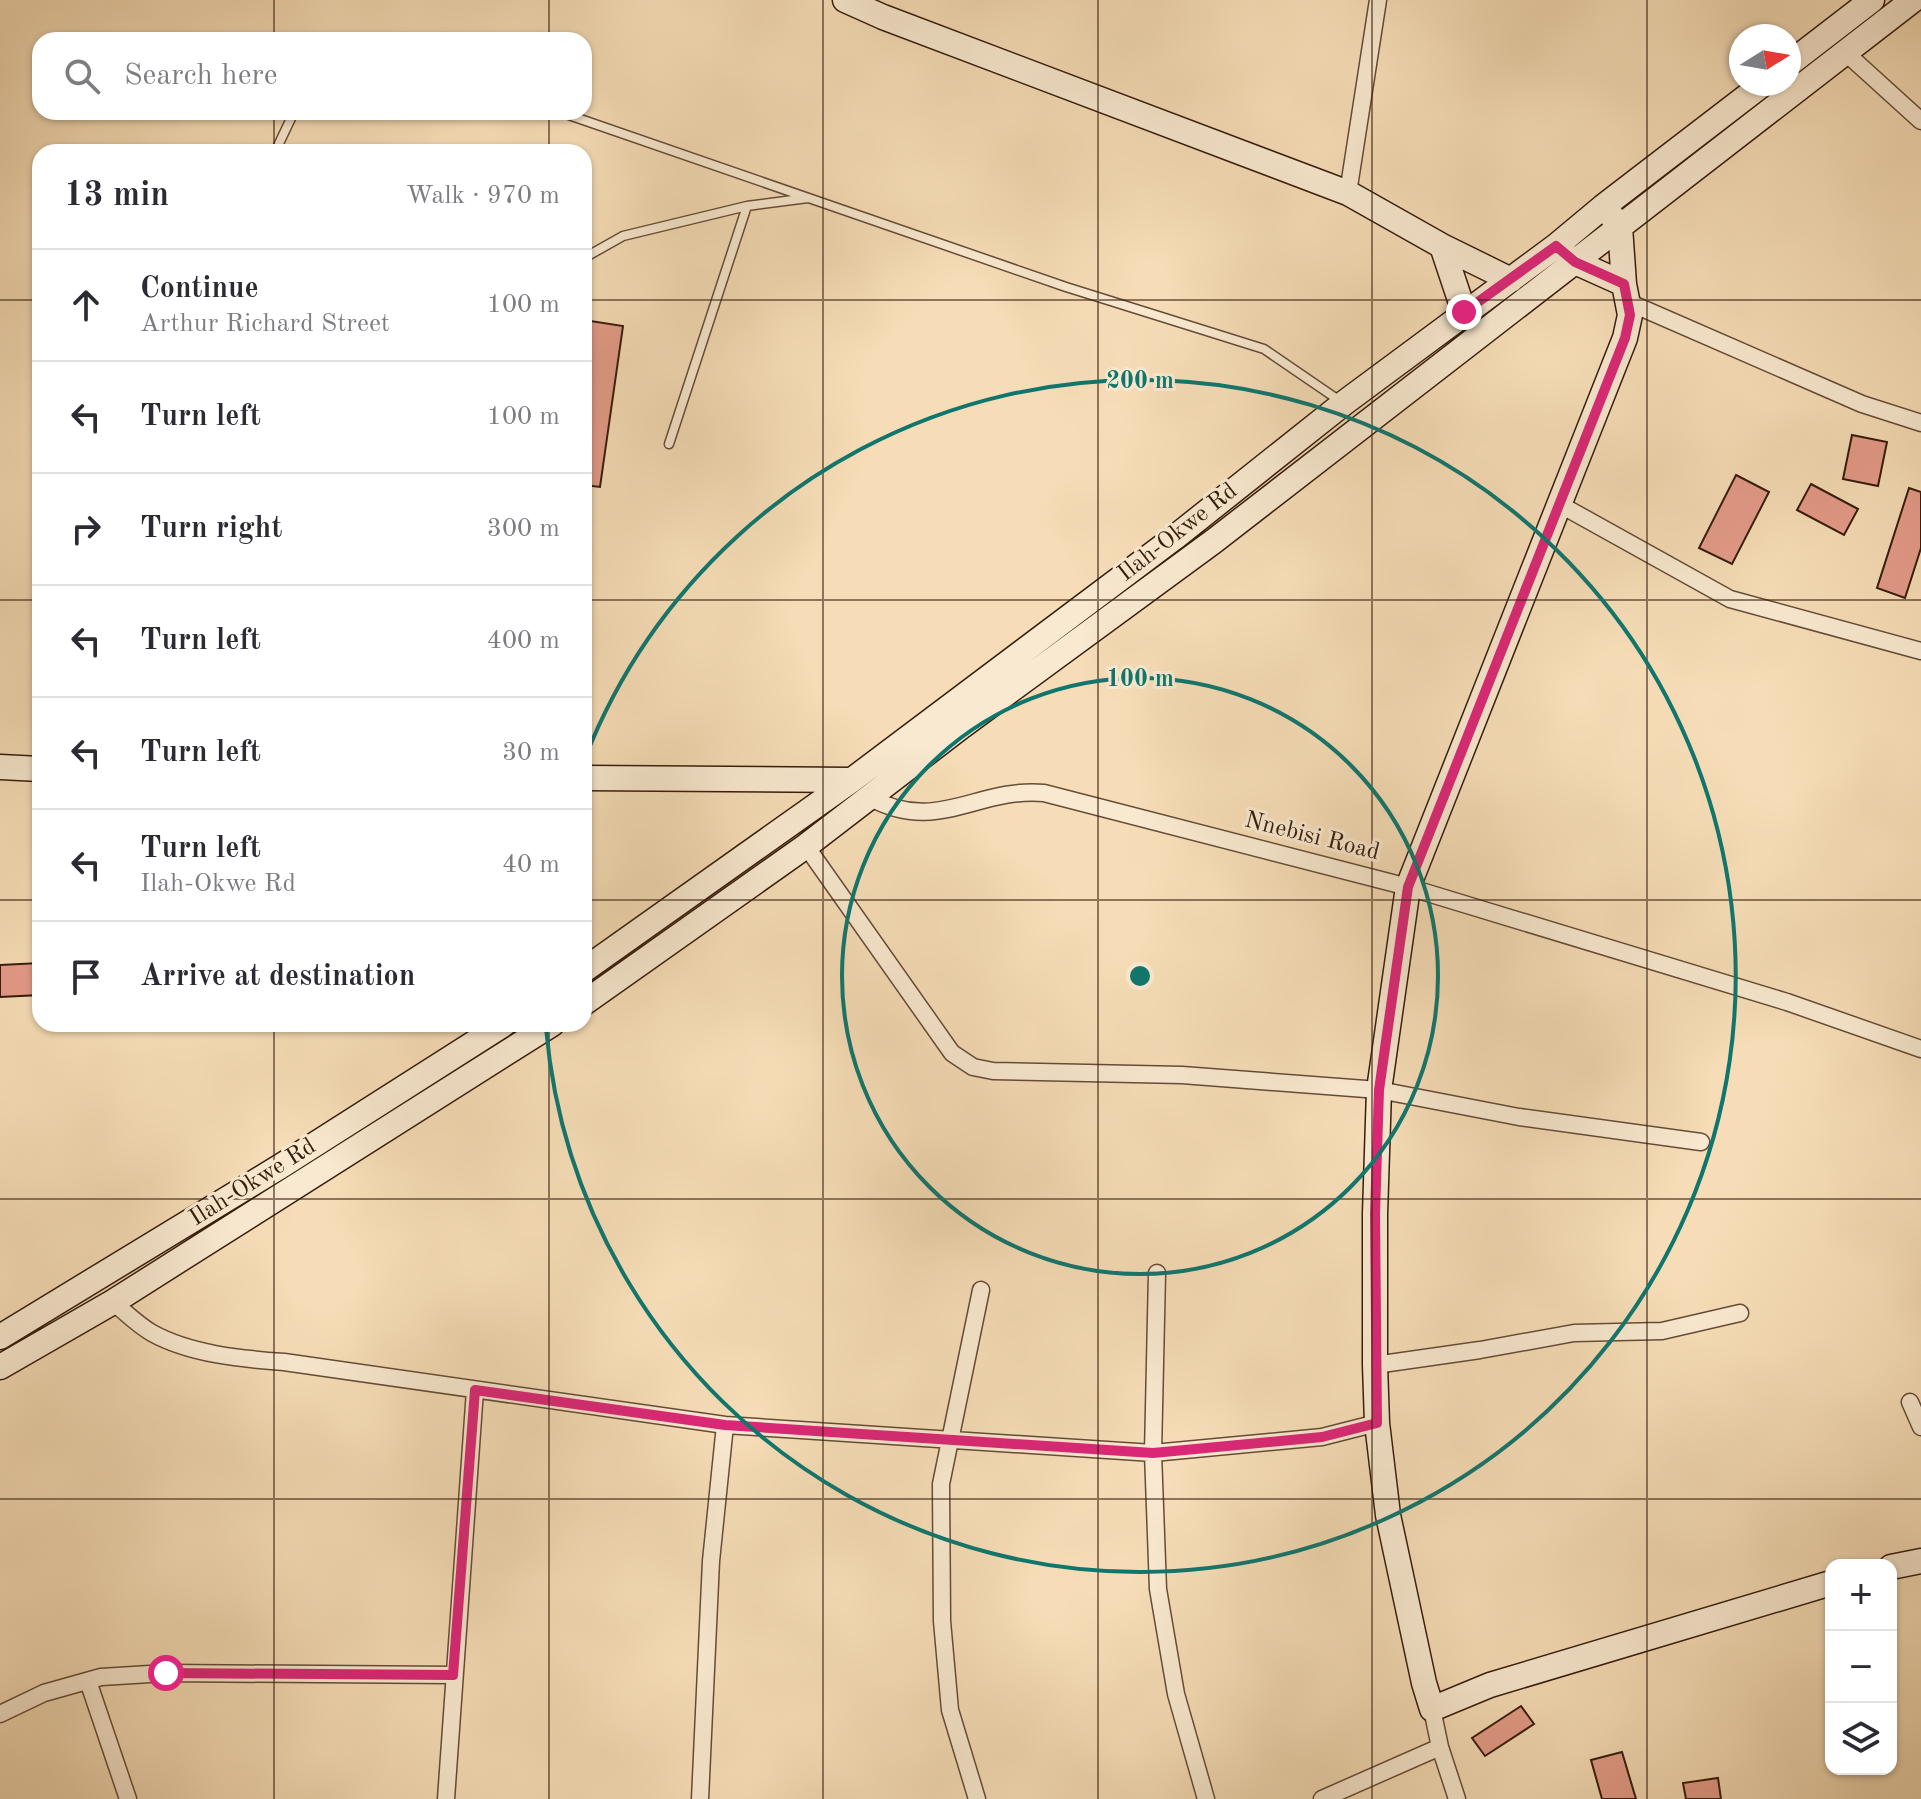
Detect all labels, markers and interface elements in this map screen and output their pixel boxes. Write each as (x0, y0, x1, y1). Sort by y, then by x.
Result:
north arrow (1729, 24, 1801, 96)
search box (32, 32, 592, 120)
icon: search (60, 54, 104, 98)
text: Search here (124, 61, 278, 91)
text: 13 min (64, 179, 169, 213)
text: Walk · 970 m (406, 183, 560, 209)
text: Continue (140, 274, 259, 304)
icon: ahead (64, 283, 108, 327)
text: 100 m (487, 292, 560, 318)
route end (1446, 294, 1482, 330)
text: Arthur Richard Street (140, 311, 390, 337)
text: 200 m (1106, 370, 1174, 394)
icon: left (64, 395, 108, 439)
text: Turn left (140, 402, 261, 432)
text: 100 m (487, 404, 560, 430)
street label: Ilah-Okwe Rd (1114, 479, 1242, 587)
icon: right (64, 507, 108, 551)
text: Turn right (140, 514, 282, 544)
text: 300 m (487, 516, 560, 542)
icon: left (64, 619, 108, 663)
text: Turn left (140, 626, 261, 656)
text: 400 m (487, 628, 560, 654)
text: 100 m (1106, 668, 1174, 692)
icon: left (64, 731, 108, 775)
text: Turn left (140, 738, 261, 768)
text: 30 m (502, 740, 560, 766)
street label: Nnebisi Road (1242, 809, 1382, 865)
text: Turn left (140, 834, 261, 864)
icon: left (64, 843, 108, 887)
text: 40 m (502, 852, 560, 878)
text: Ilah-Okwe Rd (140, 871, 296, 897)
icon: arrive (64, 955, 108, 999)
text: Arrive at destination (140, 962, 415, 992)
centre of rings (1126, 962, 1154, 990)
street label: Ilah-Okwe Rd (186, 1135, 320, 1231)
map controls (1825, 1559, 1897, 1775)
button: + (1825, 1559, 1897, 1631)
button: − (1825, 1631, 1897, 1703)
route start (148, 1655, 184, 1691)
button: layers (1825, 1703, 1897, 1775)

